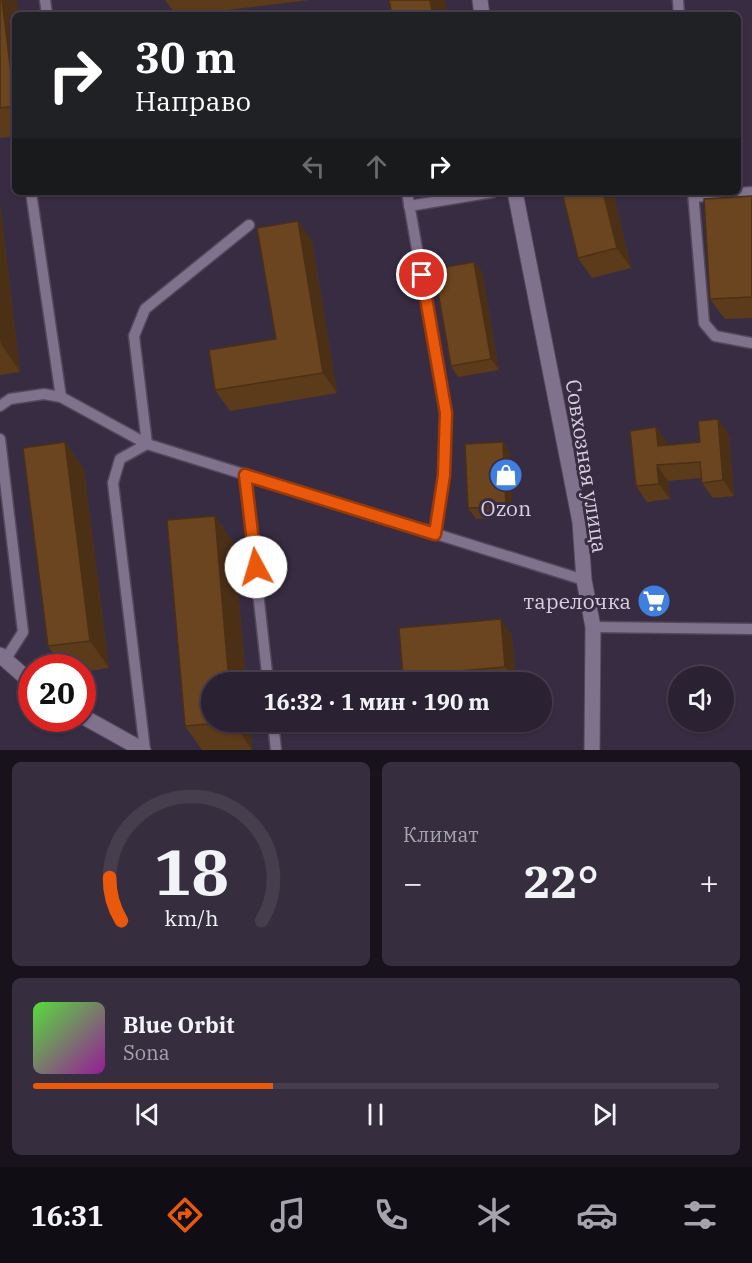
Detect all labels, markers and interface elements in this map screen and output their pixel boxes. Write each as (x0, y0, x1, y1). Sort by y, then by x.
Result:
text: 30 m (135, 30, 236, 85)
icon: right (36, 36, 114, 114)
text: Направо (135, 83, 251, 118)
icon: left (297, 150, 330, 183)
icon: ahead (360, 150, 393, 183)
icon: right (423, 150, 456, 183)
pin (396, 249, 447, 300)
icon: arrive (405, 258, 438, 291)
street label: Совхозная улица (559, 377, 615, 555)
shop icon: Ozon (488, 457, 524, 493)
place label: Ozon (481, 494, 531, 522)
position arrow (224, 535, 288, 599)
supermarket icon: тарелочка (636, 583, 672, 619)
place label: тарелочка (523, 587, 631, 615)
speed limit sign: 20 (18, 654, 96, 732)
map controls (668, 666, 734, 732)
button: sound (668, 666, 734, 732)
text: 16:32 · 1 мин · 190 m (263, 687, 490, 716)
text: Климат (403, 821, 479, 848)
text: 18 (154, 831, 228, 912)
text: 22° (523, 852, 599, 910)
text: − (403, 861, 423, 904)
text: + (699, 861, 719, 904)
text: km/h (164, 904, 218, 932)
text: Blue Orbit (123, 1010, 234, 1039)
text: Sona (123, 1039, 170, 1066)
icon: previous (131, 1098, 164, 1131)
icon: pause (359, 1098, 392, 1131)
icon: next (588, 1098, 621, 1131)
icon: directions (164, 1194, 206, 1236)
icon: music (267, 1194, 309, 1236)
icon: phone (370, 1194, 412, 1236)
icon: climate (473, 1194, 515, 1236)
icon: car (576, 1194, 618, 1236)
icon: filters (679, 1194, 721, 1236)
text: 16:31 (31, 1198, 103, 1233)

